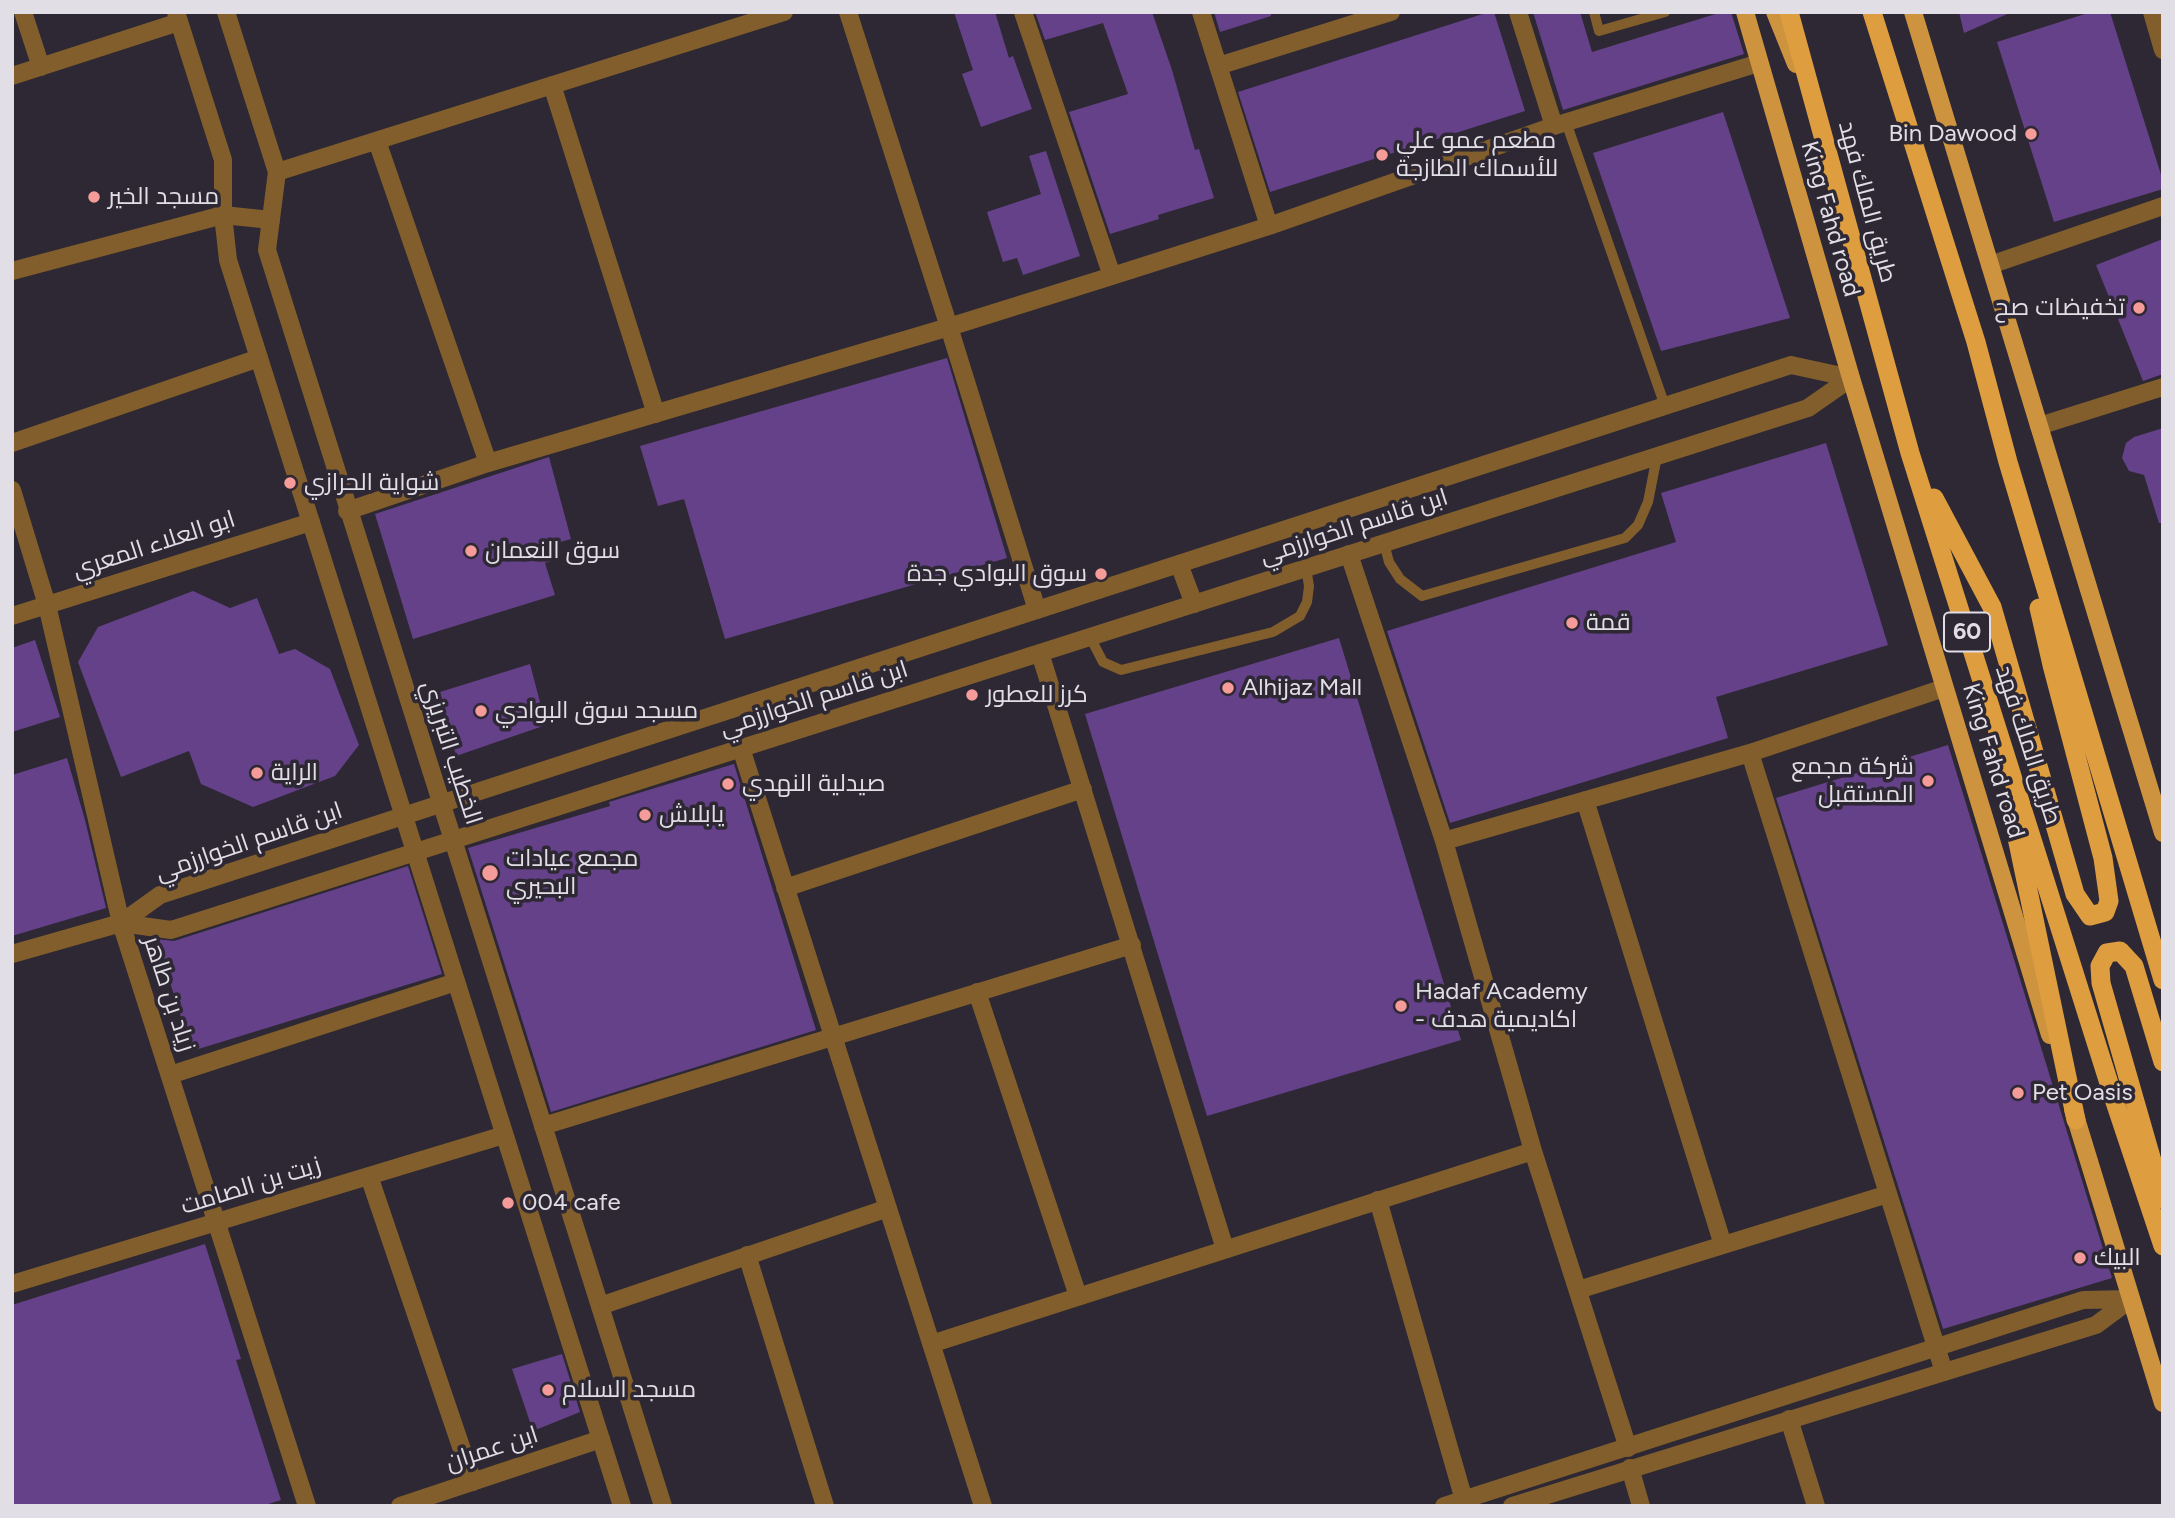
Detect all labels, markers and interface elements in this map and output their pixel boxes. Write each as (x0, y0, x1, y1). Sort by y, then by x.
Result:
street label: طريق الملك فهد (1832, 118, 1902, 286)
place label: Bin Dawood (1888, 120, 2017, 148)
marker: Bin Dawood (2023, 126, 2039, 142)
place label: مطعم عمو علي للأسماك الطازجة (1396, 127, 1558, 183)
street label: King Fahd road (1794, 138, 1866, 300)
marker: مطعم عمو علي للأسماك الطازجة (1374, 147, 1390, 163)
place label: مسجد الخير (108, 183, 219, 211)
marker: مسجد الخير (86, 189, 102, 205)
place label: تخفيضات صح (1995, 294, 2125, 322)
marker: تخفيضات صح (2131, 300, 2147, 316)
place label: شواية الحرازي (304, 469, 439, 497)
marker: شواية الحرازي (282, 475, 298, 491)
street label: ابن قاسم الخوارزمي (1256, 483, 1452, 571)
street label: ابو العلاء المعري (69, 505, 239, 585)
place label: سوق النعمان (485, 537, 620, 565)
marker: سوق النعمان (463, 543, 479, 559)
place label: سوق البوادي جدة (907, 560, 1087, 588)
marker: سوق البوادي جدة (1093, 566, 1109, 582)
place label: قمة (1586, 609, 1631, 637)
road number: 60 (1944, 612, 1990, 652)
marker: قمة (1564, 615, 1580, 631)
street label: ابن قاسم الخوارزمي (716, 655, 912, 743)
street label: طريق الملك فهد (1989, 662, 2067, 828)
place label: Alhijaz Mall (1242, 674, 1362, 702)
street label: الخطيب التبريزي (414, 677, 488, 829)
marker: Alhijaz Mall (1220, 680, 1236, 696)
street label: King Fahd road (1956, 680, 2030, 842)
place label: كرز للعطور (986, 681, 1088, 709)
marker: كرز للعطور (964, 687, 980, 703)
place label: مسجد سوق البوادي (495, 697, 698, 725)
marker: مسجد سوق البوادي (473, 703, 489, 719)
place label: شركة مجمع المستقبل (1791, 753, 1914, 809)
place label: الراية (271, 759, 318, 787)
marker: الراية (249, 765, 265, 781)
place label: صيدلية النهدي (742, 770, 885, 798)
marker: شركة مجمع المستقبل (1920, 773, 1936, 789)
marker: صيدلية النهدي (720, 776, 736, 792)
street label: ابن قاسم الخوارزمي (152, 796, 346, 888)
place label: يابلاش (659, 801, 724, 829)
marker: يابلاش (637, 807, 653, 823)
place label: مجمع عيادات البحيري (506, 845, 639, 901)
marker: مجمع عيادات البحيري (480, 863, 500, 883)
street label: زياد بن طاهر (137, 933, 201, 1055)
place label: Hadaf Academy - اكاديمية هدف (1415, 978, 1588, 1034)
marker: Hadaf Academy - اكاديمية هدف (1393, 998, 1409, 1014)
place label: Pet Oasis (2032, 1079, 2133, 1107)
marker: Pet Oasis (2010, 1085, 2026, 1101)
street label: زيت بن الصامت (177, 1151, 325, 1221)
place label: 004 cafe (522, 1189, 621, 1217)
marker: 004 cafe (500, 1195, 516, 1211)
place label: البيك (2094, 1244, 2141, 1272)
marker: البيك (2072, 1250, 2088, 1266)
place label: مسجد السلام (562, 1376, 696, 1404)
marker: مسجد السلام (540, 1382, 556, 1398)
street label: ابن عمران (442, 1421, 542, 1477)

